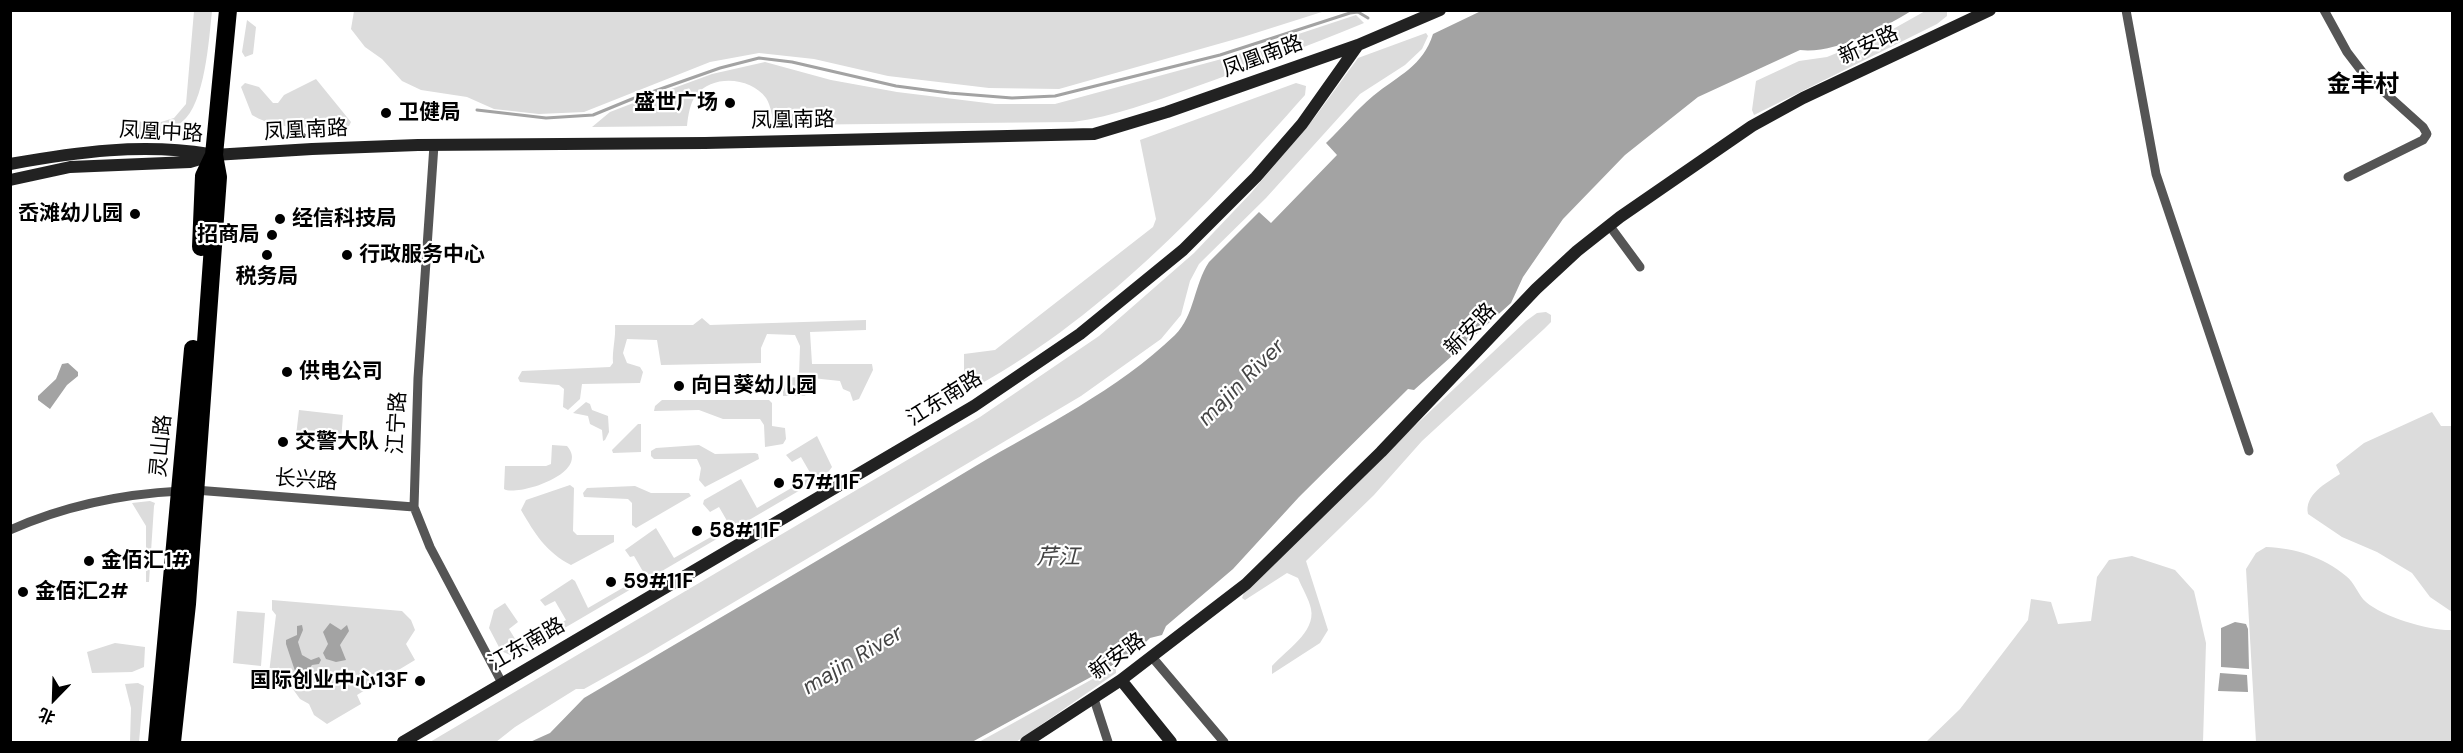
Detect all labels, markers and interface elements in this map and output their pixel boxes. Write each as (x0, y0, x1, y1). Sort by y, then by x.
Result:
street label: 新安路 (1835, 21, 1903, 71)
street label: 凤凰南路 (1219, 31, 1307, 83)
district label: 金丰村 (2327, 72, 2399, 100)
place label: 盛世广场 (634, 90, 718, 116)
marker: 盛世广场 (723, 96, 737, 110)
place label: 卫健局 (398, 100, 461, 126)
marker: 卫健局 (379, 106, 393, 120)
street label: 凤凰南路 (751, 108, 835, 134)
street label: 凤凰南路 (263, 116, 349, 146)
street label: 凤凰中路 (118, 118, 204, 148)
place label: 岙滩幼儿园 (18, 201, 123, 227)
place label: 经信科技局 (292, 206, 397, 232)
marker: 岙滩幼儿园 (128, 207, 142, 221)
marker: 经信科技局 (273, 212, 287, 226)
place label: 招商局 (197, 222, 260, 248)
marker: 招商局 (265, 228, 279, 242)
place label: 行政服务中心 (359, 242, 485, 268)
marker: 税务局 (260, 248, 274, 262)
marker: 行政服务中心 (340, 248, 354, 262)
place label: 税务局 (236, 264, 298, 290)
street label: 新安路 (1440, 299, 1502, 361)
water label: majin River (1193, 334, 1291, 432)
place label: 供电公司 (299, 359, 383, 385)
marker: 供电公司 (280, 365, 294, 379)
street label: 江东南路 (903, 366, 987, 432)
place label: 向日葵幼儿园 (691, 373, 817, 399)
marker: 向日葵幼儿园 (672, 379, 686, 393)
street label: 江宁路 (384, 391, 412, 455)
street label: 灵山路 (147, 414, 177, 478)
place label: 交警大队 (295, 429, 379, 455)
marker: 交警大队 (276, 435, 290, 449)
street label: 长兴路 (274, 466, 338, 496)
place label: 57#11F (791, 470, 860, 496)
marker: 57#11F (772, 476, 786, 490)
place label: 58#11F (709, 518, 780, 544)
marker: 58#11F (690, 524, 704, 538)
water label: 芹江 (1036, 545, 1080, 571)
place label: 金佰汇1# (101, 548, 190, 574)
marker: 金佰汇1# (82, 554, 96, 568)
place label: 59#11F (623, 569, 694, 595)
marker: 59#11F (604, 575, 618, 589)
place label: 金佰汇2# (35, 579, 129, 605)
marker: 金佰汇2# (16, 585, 30, 599)
street label: 江东南路 (484, 613, 570, 677)
water label: majin River (798, 621, 908, 701)
street label: 新安路 (1085, 628, 1151, 686)
place label: 国际创业中心13F (250, 668, 408, 694)
north arrow (24, 669, 84, 729)
marker: 国际创业中心13F (413, 674, 427, 688)
text: 北 (35, 703, 58, 729)

